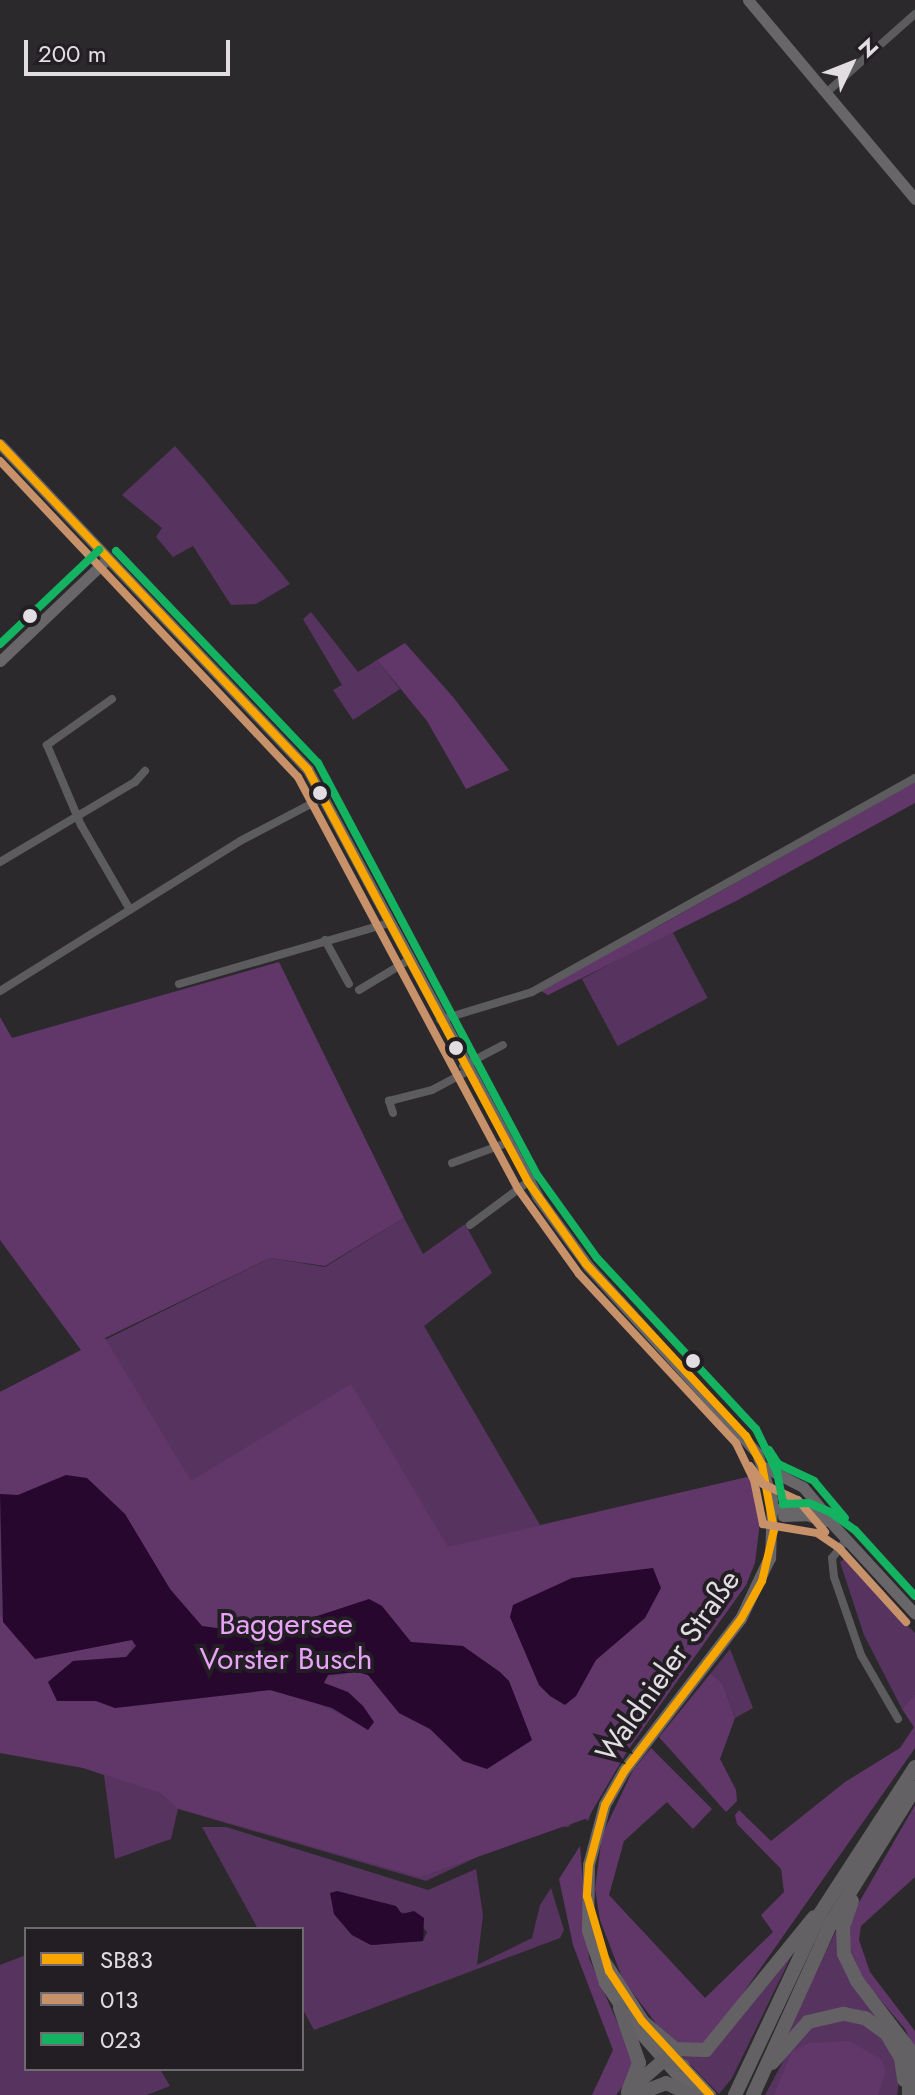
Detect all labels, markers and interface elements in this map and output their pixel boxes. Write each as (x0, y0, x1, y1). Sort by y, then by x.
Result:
scale bar (28, 24, 234, 74)
north arrow (811, 24, 891, 104)
text: N (851, 30, 886, 65)
text: 200 m (38, 36, 106, 71)
unlabelled marker (22, 608, 38, 624)
unlabelled marker (312, 785, 328, 801)
unlabelled marker (448, 1040, 464, 1056)
unlabelled marker (685, 1353, 701, 1369)
street label: Waldnieler Straße (588, 1563, 748, 1769)
park label: Baggersee Vorster Busch (200, 1606, 372, 1676)
legend (24, 1927, 304, 2071)
text: SB83 (100, 1942, 153, 1977)
text: 013 (100, 1982, 138, 2017)
text: 023 (100, 2022, 141, 2057)

